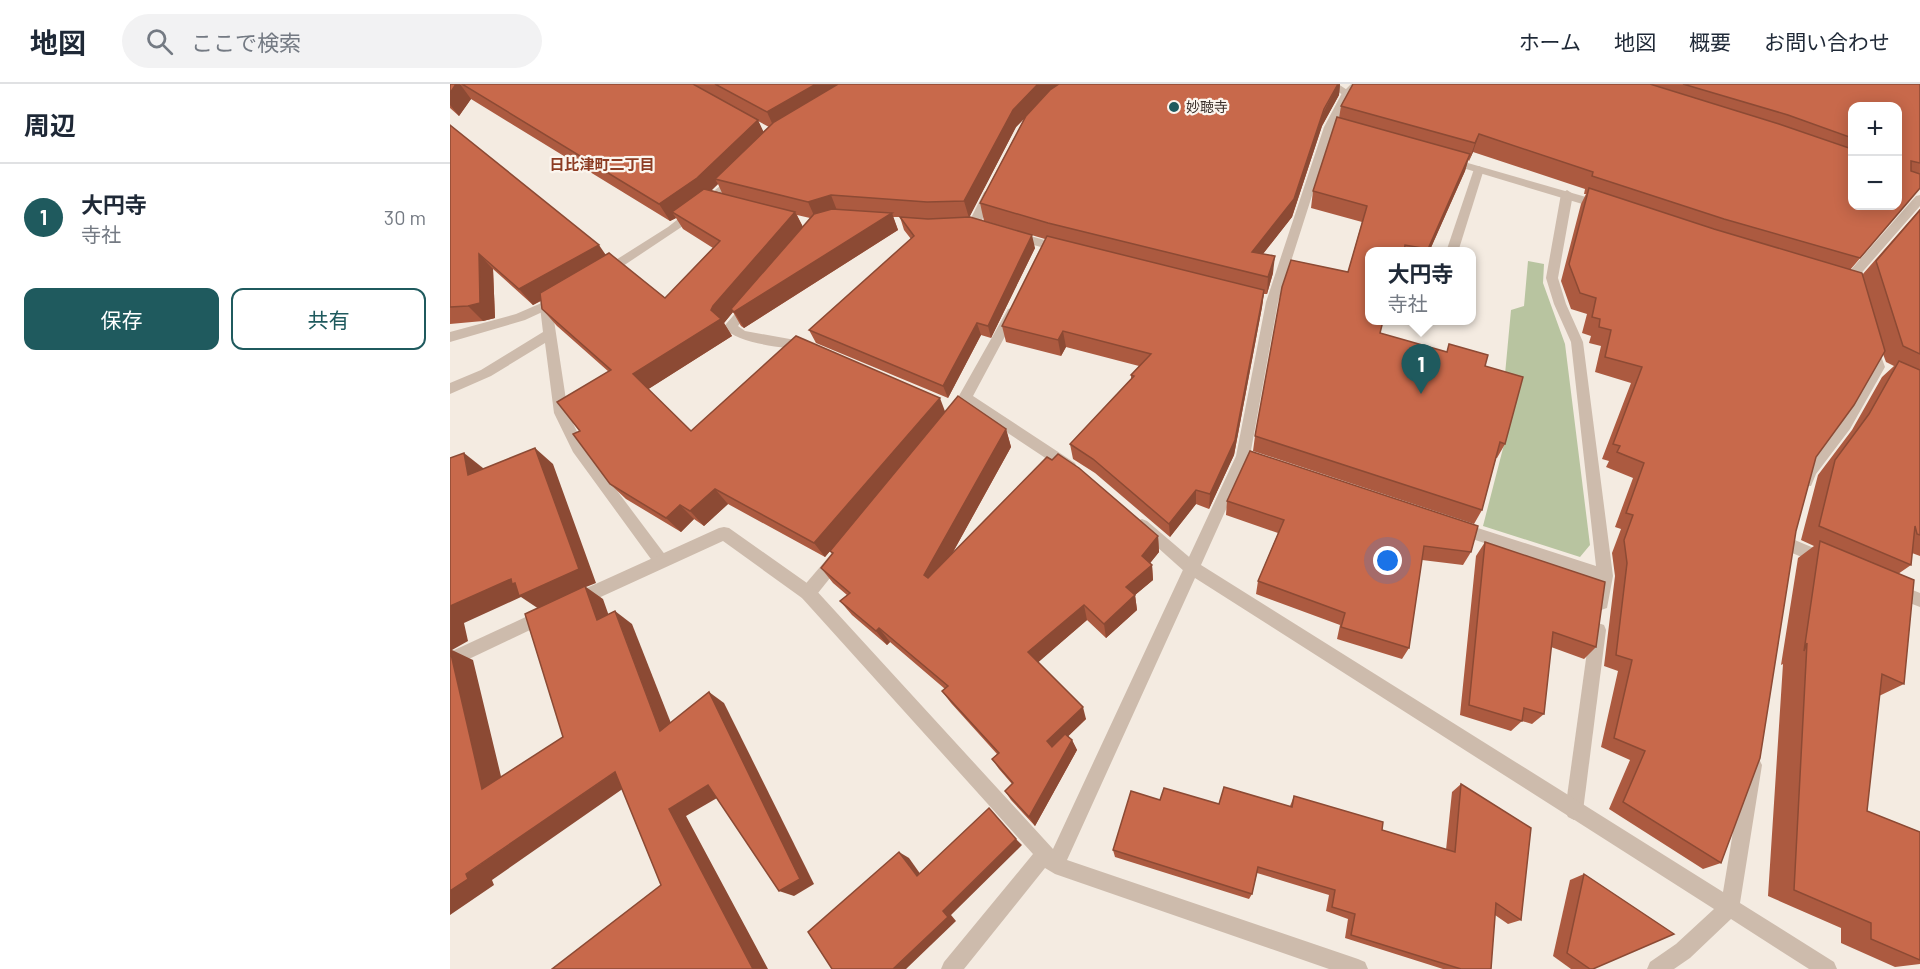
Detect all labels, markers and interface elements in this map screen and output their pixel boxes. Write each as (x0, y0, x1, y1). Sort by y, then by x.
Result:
search box (122, 14, 542, 68)
text: 地図 (30, 25, 86, 59)
icon: search (143, 25, 176, 58)
text: ここで検索 (191, 29, 301, 55)
text: ホーム (1519, 29, 1581, 54)
text: 地図 (1614, 29, 1656, 54)
text: 概要 (1689, 29, 1731, 54)
text: お問い合わせ (1764, 29, 1890, 54)
place label: 妙聴寺 (1186, 98, 1228, 115)
marker: 妙聴寺 (1167, 100, 1181, 114)
map controls (1848, 102, 1902, 210)
button: + (1848, 102, 1902, 156)
text: 周辺 (24, 109, 76, 140)
district label: 日比津町二丁目 (549, 155, 655, 173)
button: − (1848, 156, 1902, 210)
text: 大円寺 (81, 191, 147, 217)
text: 1 (40, 205, 47, 229)
text: 30 m (384, 205, 426, 229)
text: 寺社 (81, 222, 121, 246)
popup (1365, 247, 1476, 325)
text: 大円寺 (1387, 260, 1454, 286)
button: 保存 (24, 288, 219, 350)
button: 共有 (231, 288, 426, 350)
text: 寺社 (1387, 291, 1427, 315)
pin: 1 (1402, 344, 1440, 394)
your location (1373, 546, 1402, 575)

